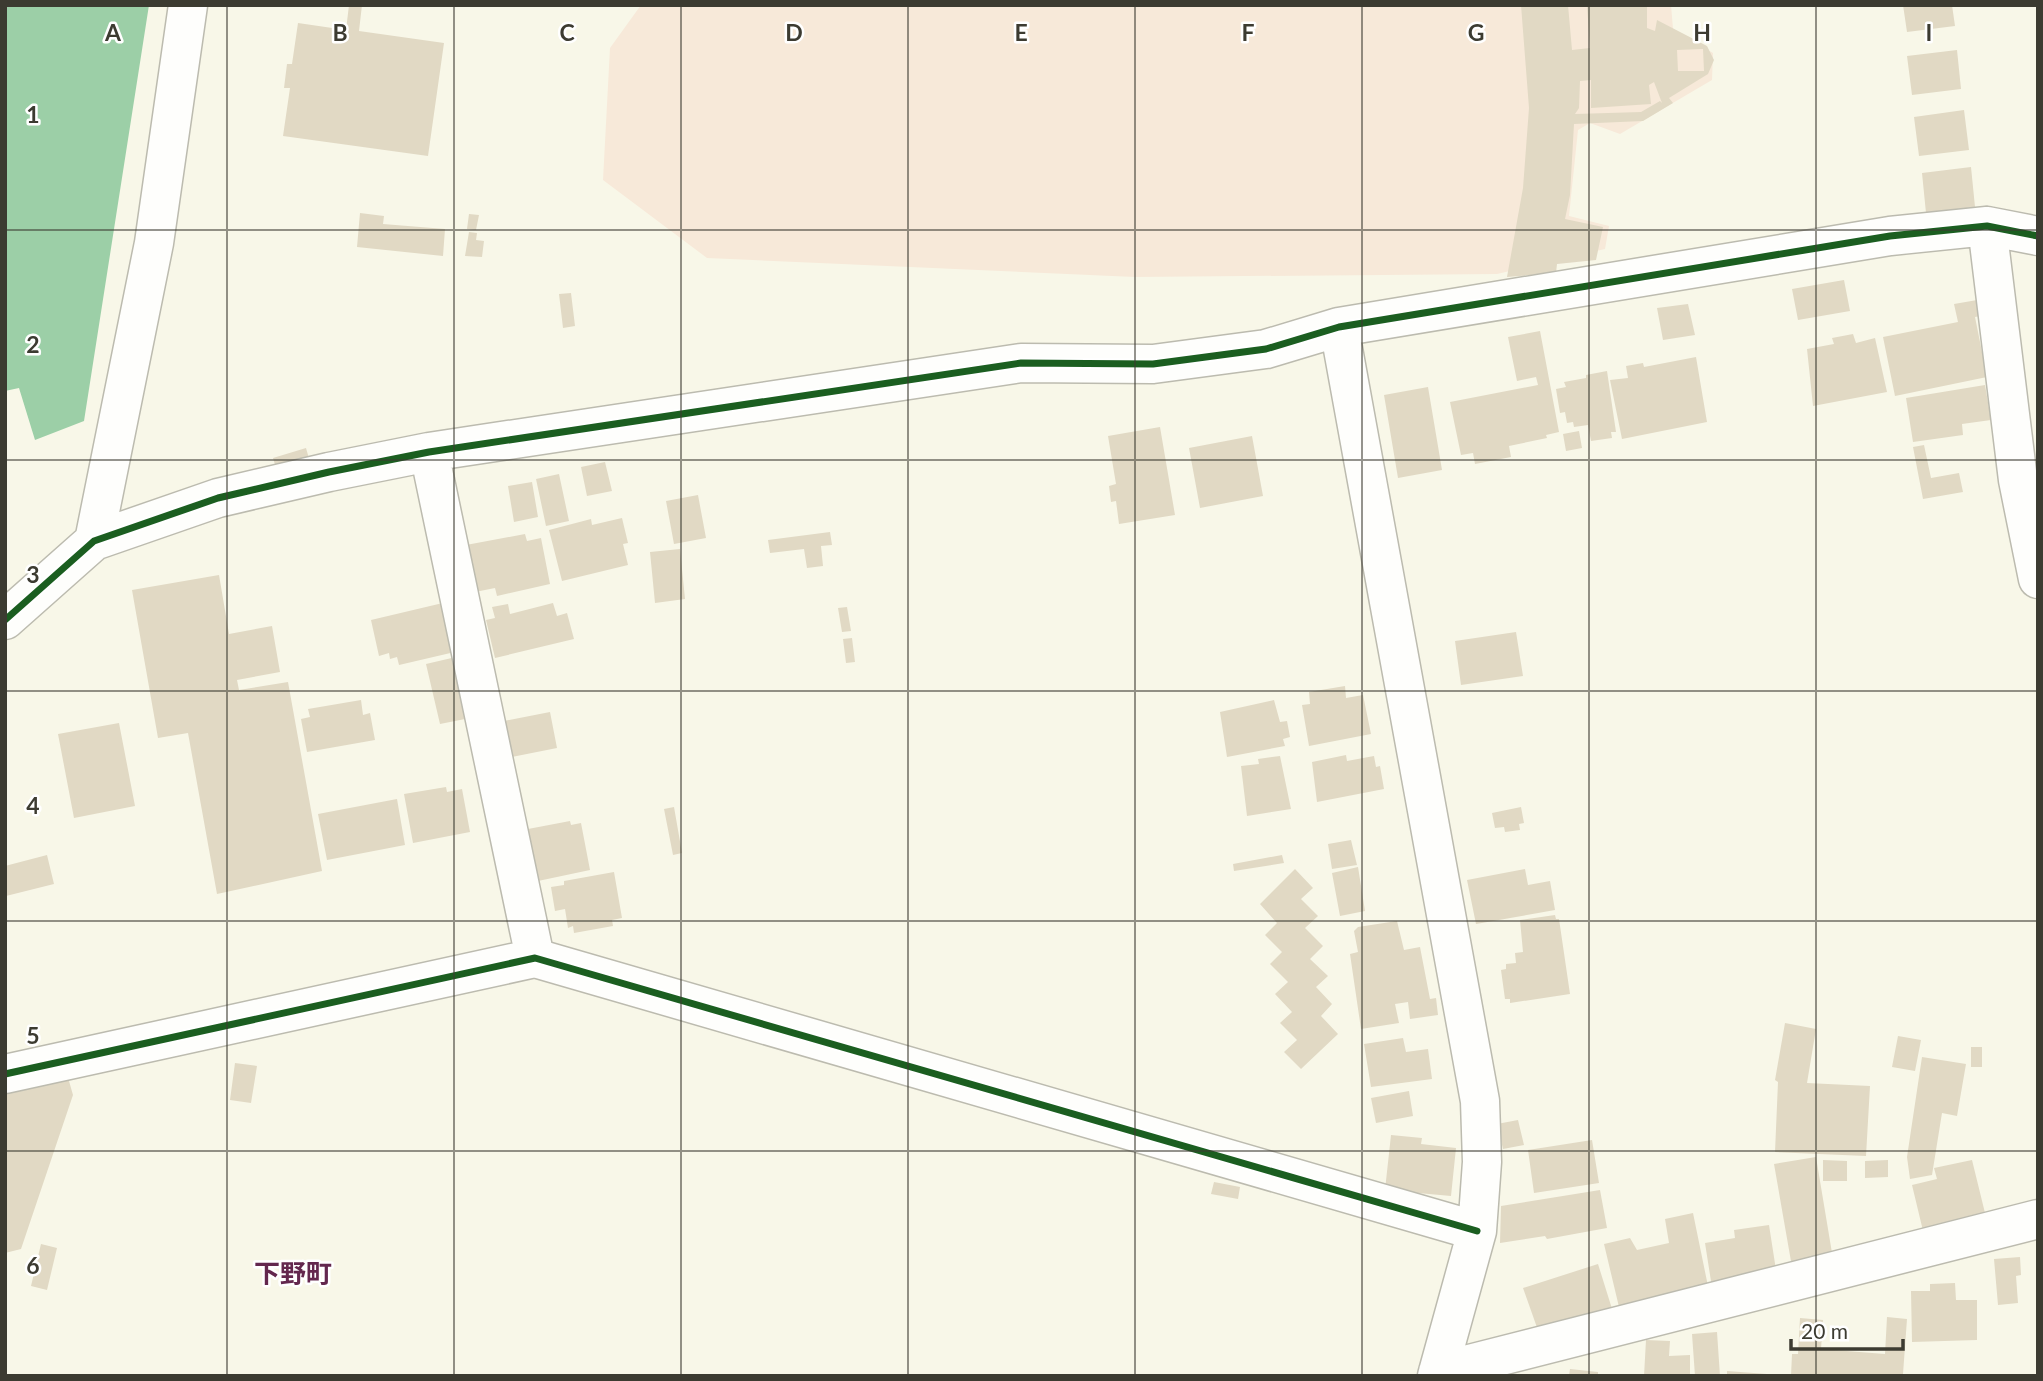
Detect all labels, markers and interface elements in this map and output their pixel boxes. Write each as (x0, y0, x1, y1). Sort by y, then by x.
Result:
text: A (104, 18, 122, 46)
text: B (332, 18, 348, 46)
text: C (559, 18, 575, 46)
text: D (785, 18, 803, 46)
text: E (1014, 18, 1028, 46)
text: F (1241, 18, 1255, 46)
text: G (1468, 18, 1484, 46)
text: H (1693, 18, 1711, 46)
text: I (1926, 18, 1932, 46)
text: 1 (26, 100, 40, 128)
text: 2 (26, 330, 40, 358)
text: 3 (26, 560, 40, 588)
text: 4 (26, 791, 40, 819)
text: 5 (26, 1021, 40, 1049)
text: 6 (26, 1251, 40, 1279)
district label: 下野町 (254, 1257, 332, 1289)
scale bar (1791, 1308, 1903, 1352)
text: 20 m (1801, 1318, 1848, 1343)

